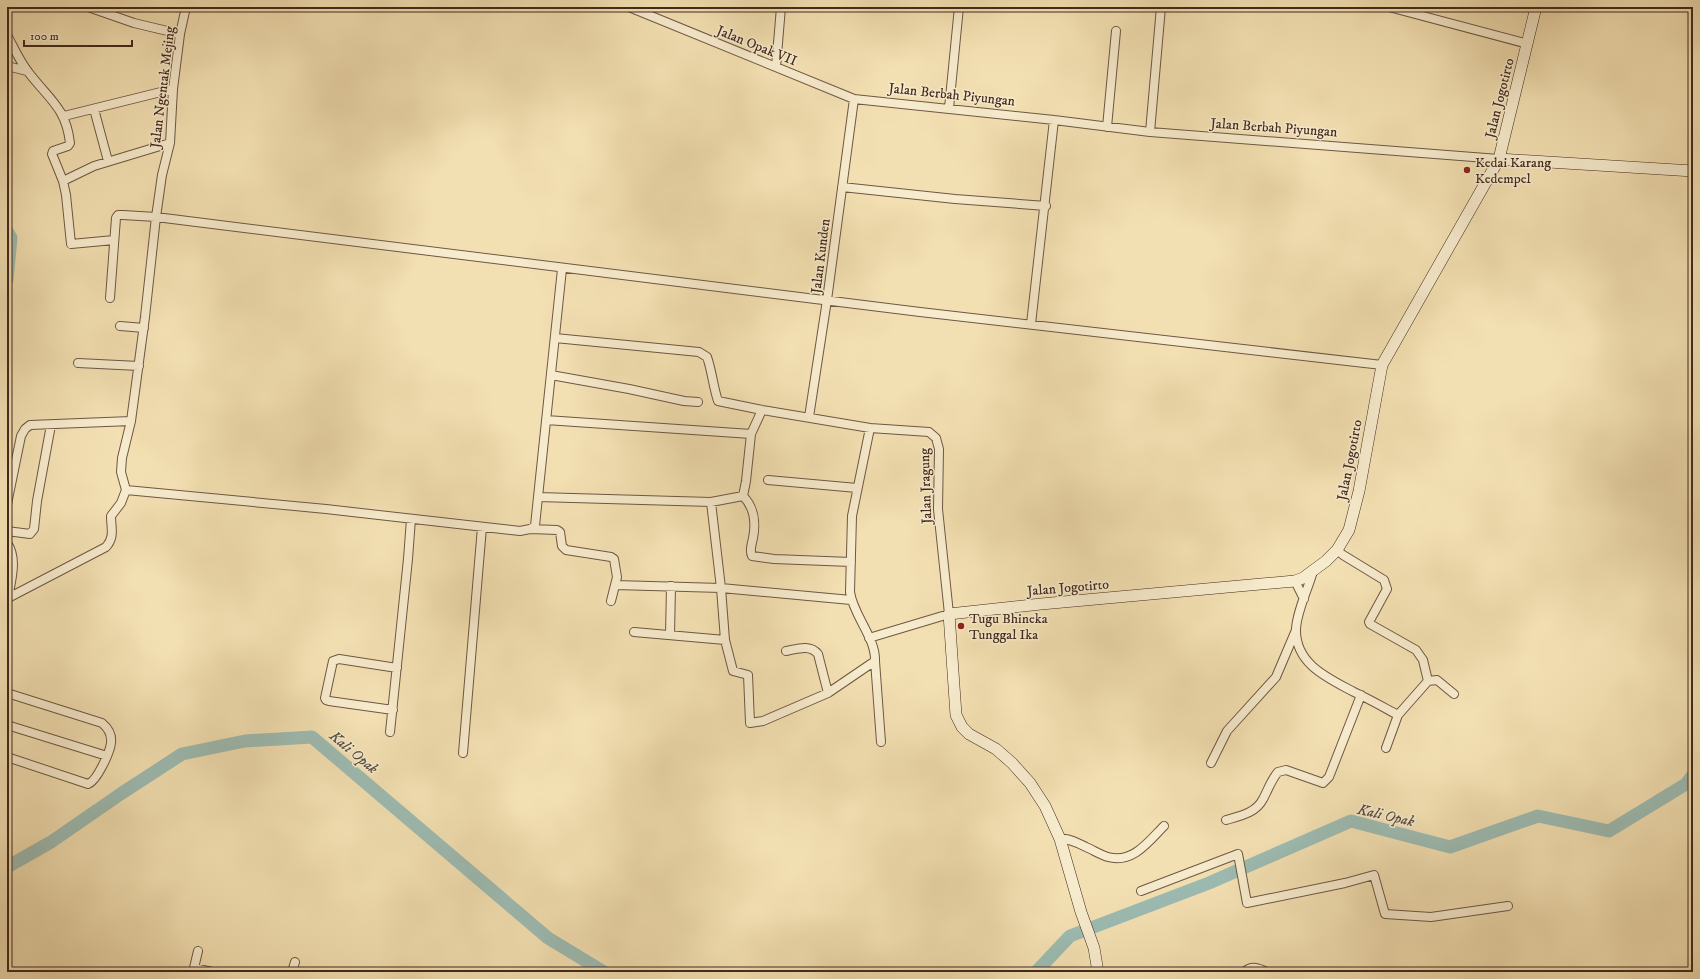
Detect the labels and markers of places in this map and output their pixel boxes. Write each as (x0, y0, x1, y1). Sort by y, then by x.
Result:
place label: Kedai Karang Kedempel (1475, 154, 1551, 188)
marker: Kedai Karang Kedempel (1462, 165, 1472, 175)
place label: Tugu Bhineka Tunggal Ika (969, 610, 1048, 644)
marker: Tugu Bhineka Tunggal Ika (956, 621, 966, 631)

